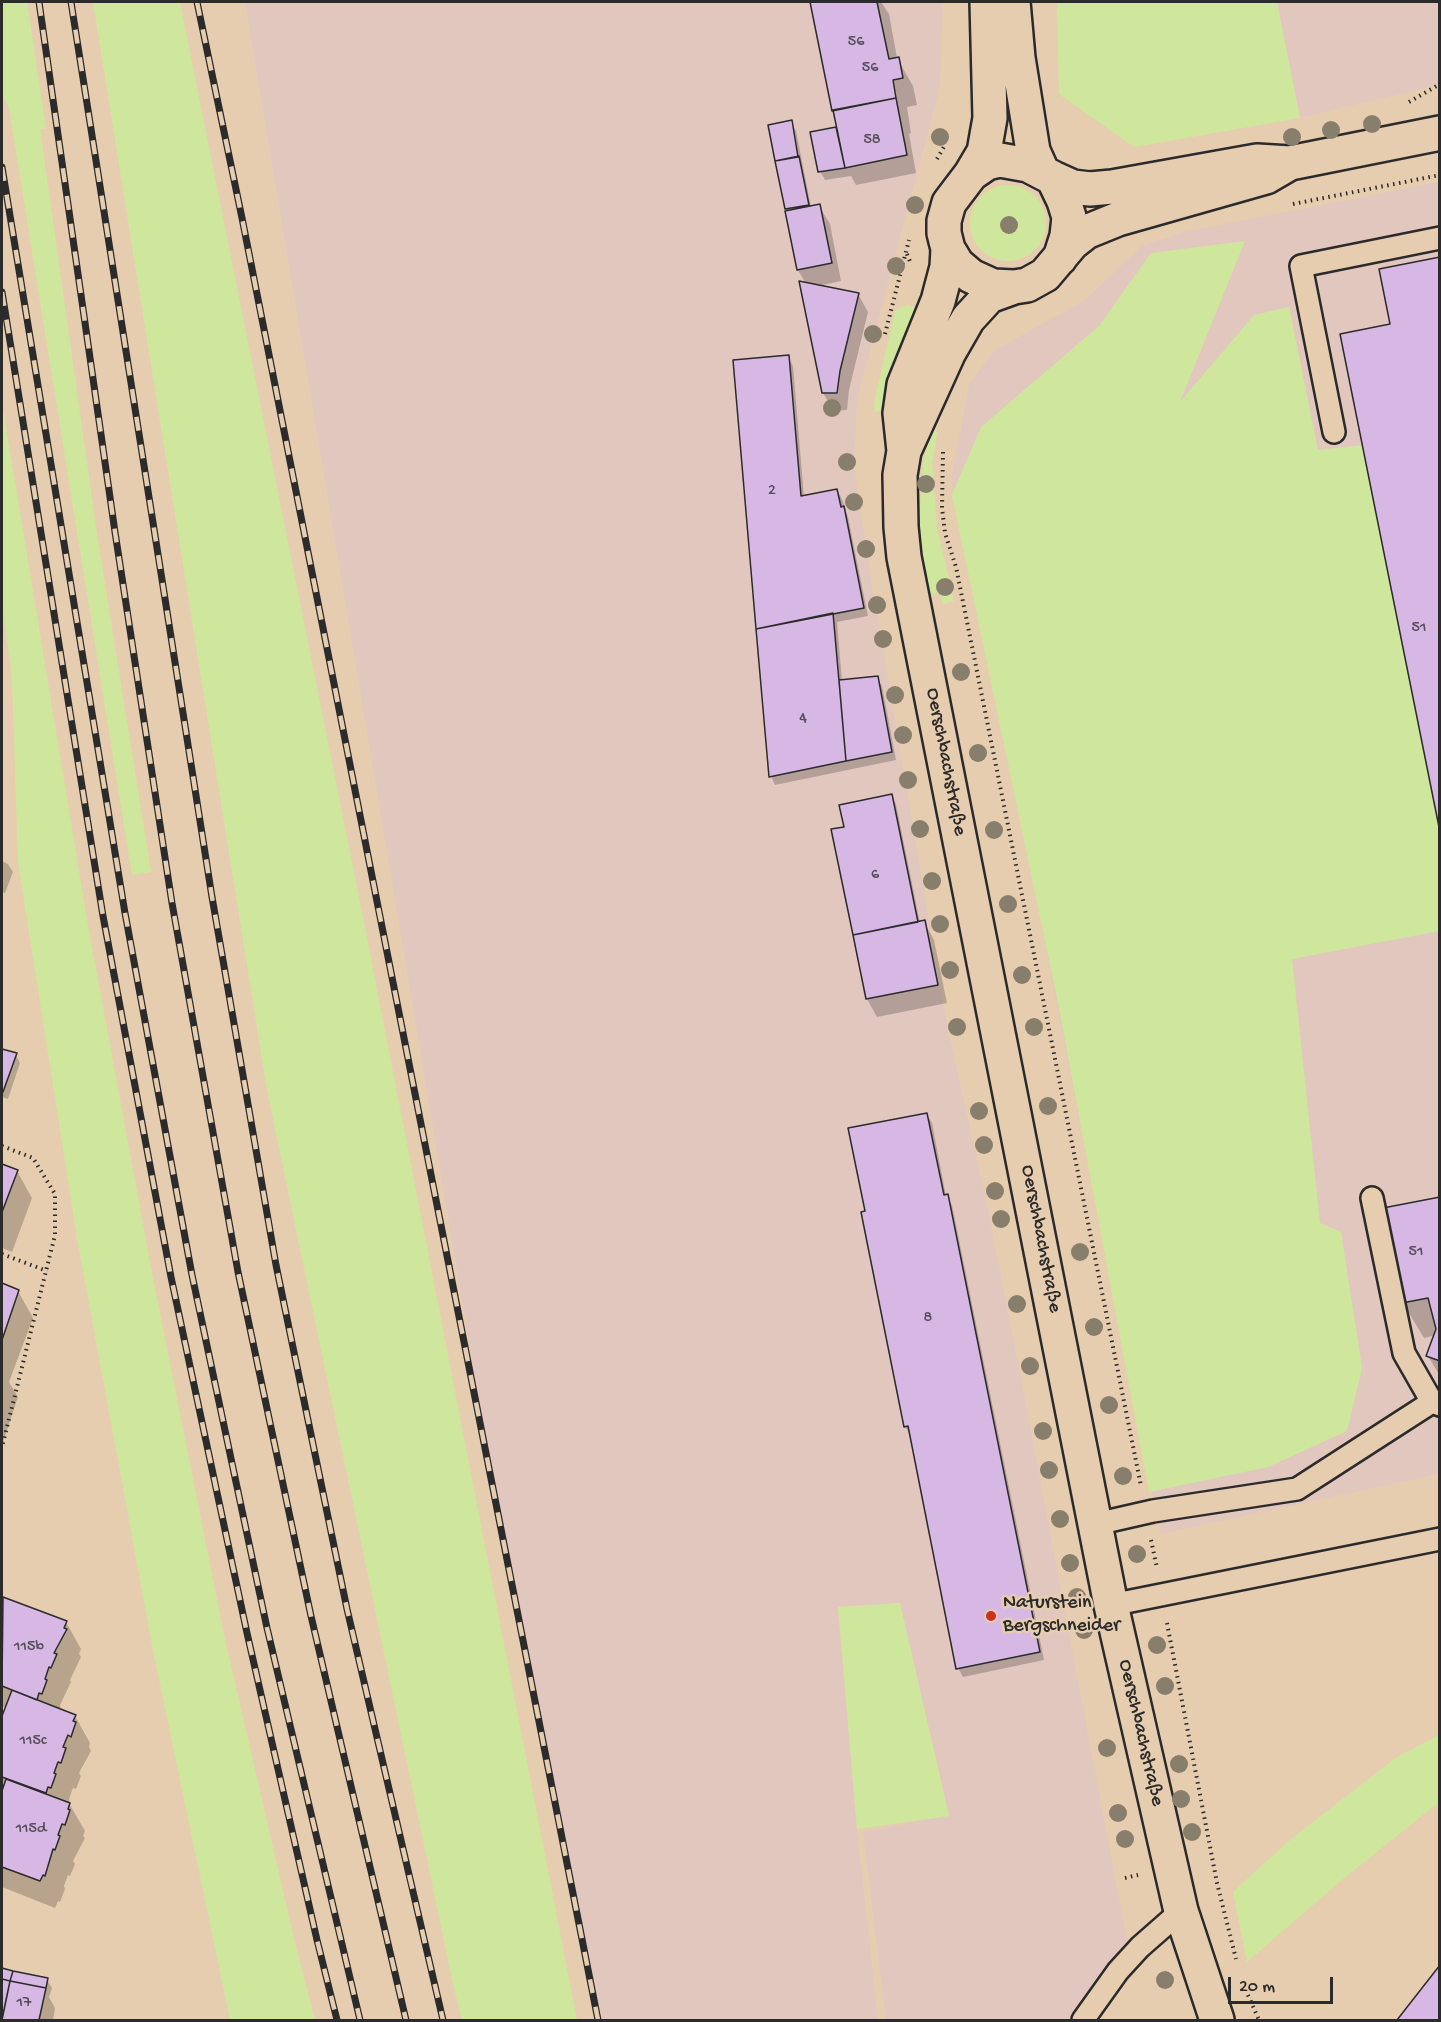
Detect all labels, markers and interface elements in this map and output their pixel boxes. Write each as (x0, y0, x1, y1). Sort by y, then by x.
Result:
house number: 56 (848, 33, 864, 53)
house number: 56 (862, 59, 878, 79)
house number: 58 (863, 131, 881, 151)
house number: 2 (768, 482, 776, 502)
house number: 51 (1412, 619, 1426, 639)
street label: Oerschbachstraße (919, 686, 971, 838)
house number: 4 (799, 710, 807, 730)
house number: 6 (871, 866, 879, 886)
street label: Oerschbachstraße (1014, 1163, 1066, 1315)
house number: 51 (1409, 1243, 1423, 1263)
house number: 8 (924, 1309, 932, 1329)
place label: Naturstein Bergschneider (1003, 1592, 1120, 1639)
marker: Naturstein Bergschneider (984, 1609, 998, 1623)
house number: 115b (14, 1638, 44, 1658)
street label: Oerschbachstraße (1111, 1657, 1169, 1809)
house number: 115c (20, 1732, 46, 1752)
house number: 115d (16, 1820, 46, 1840)
scale bar (1231, 1965, 1336, 2003)
text: 20 m (1239, 1977, 1275, 1998)
house number: 17 (17, 1994, 31, 2014)

